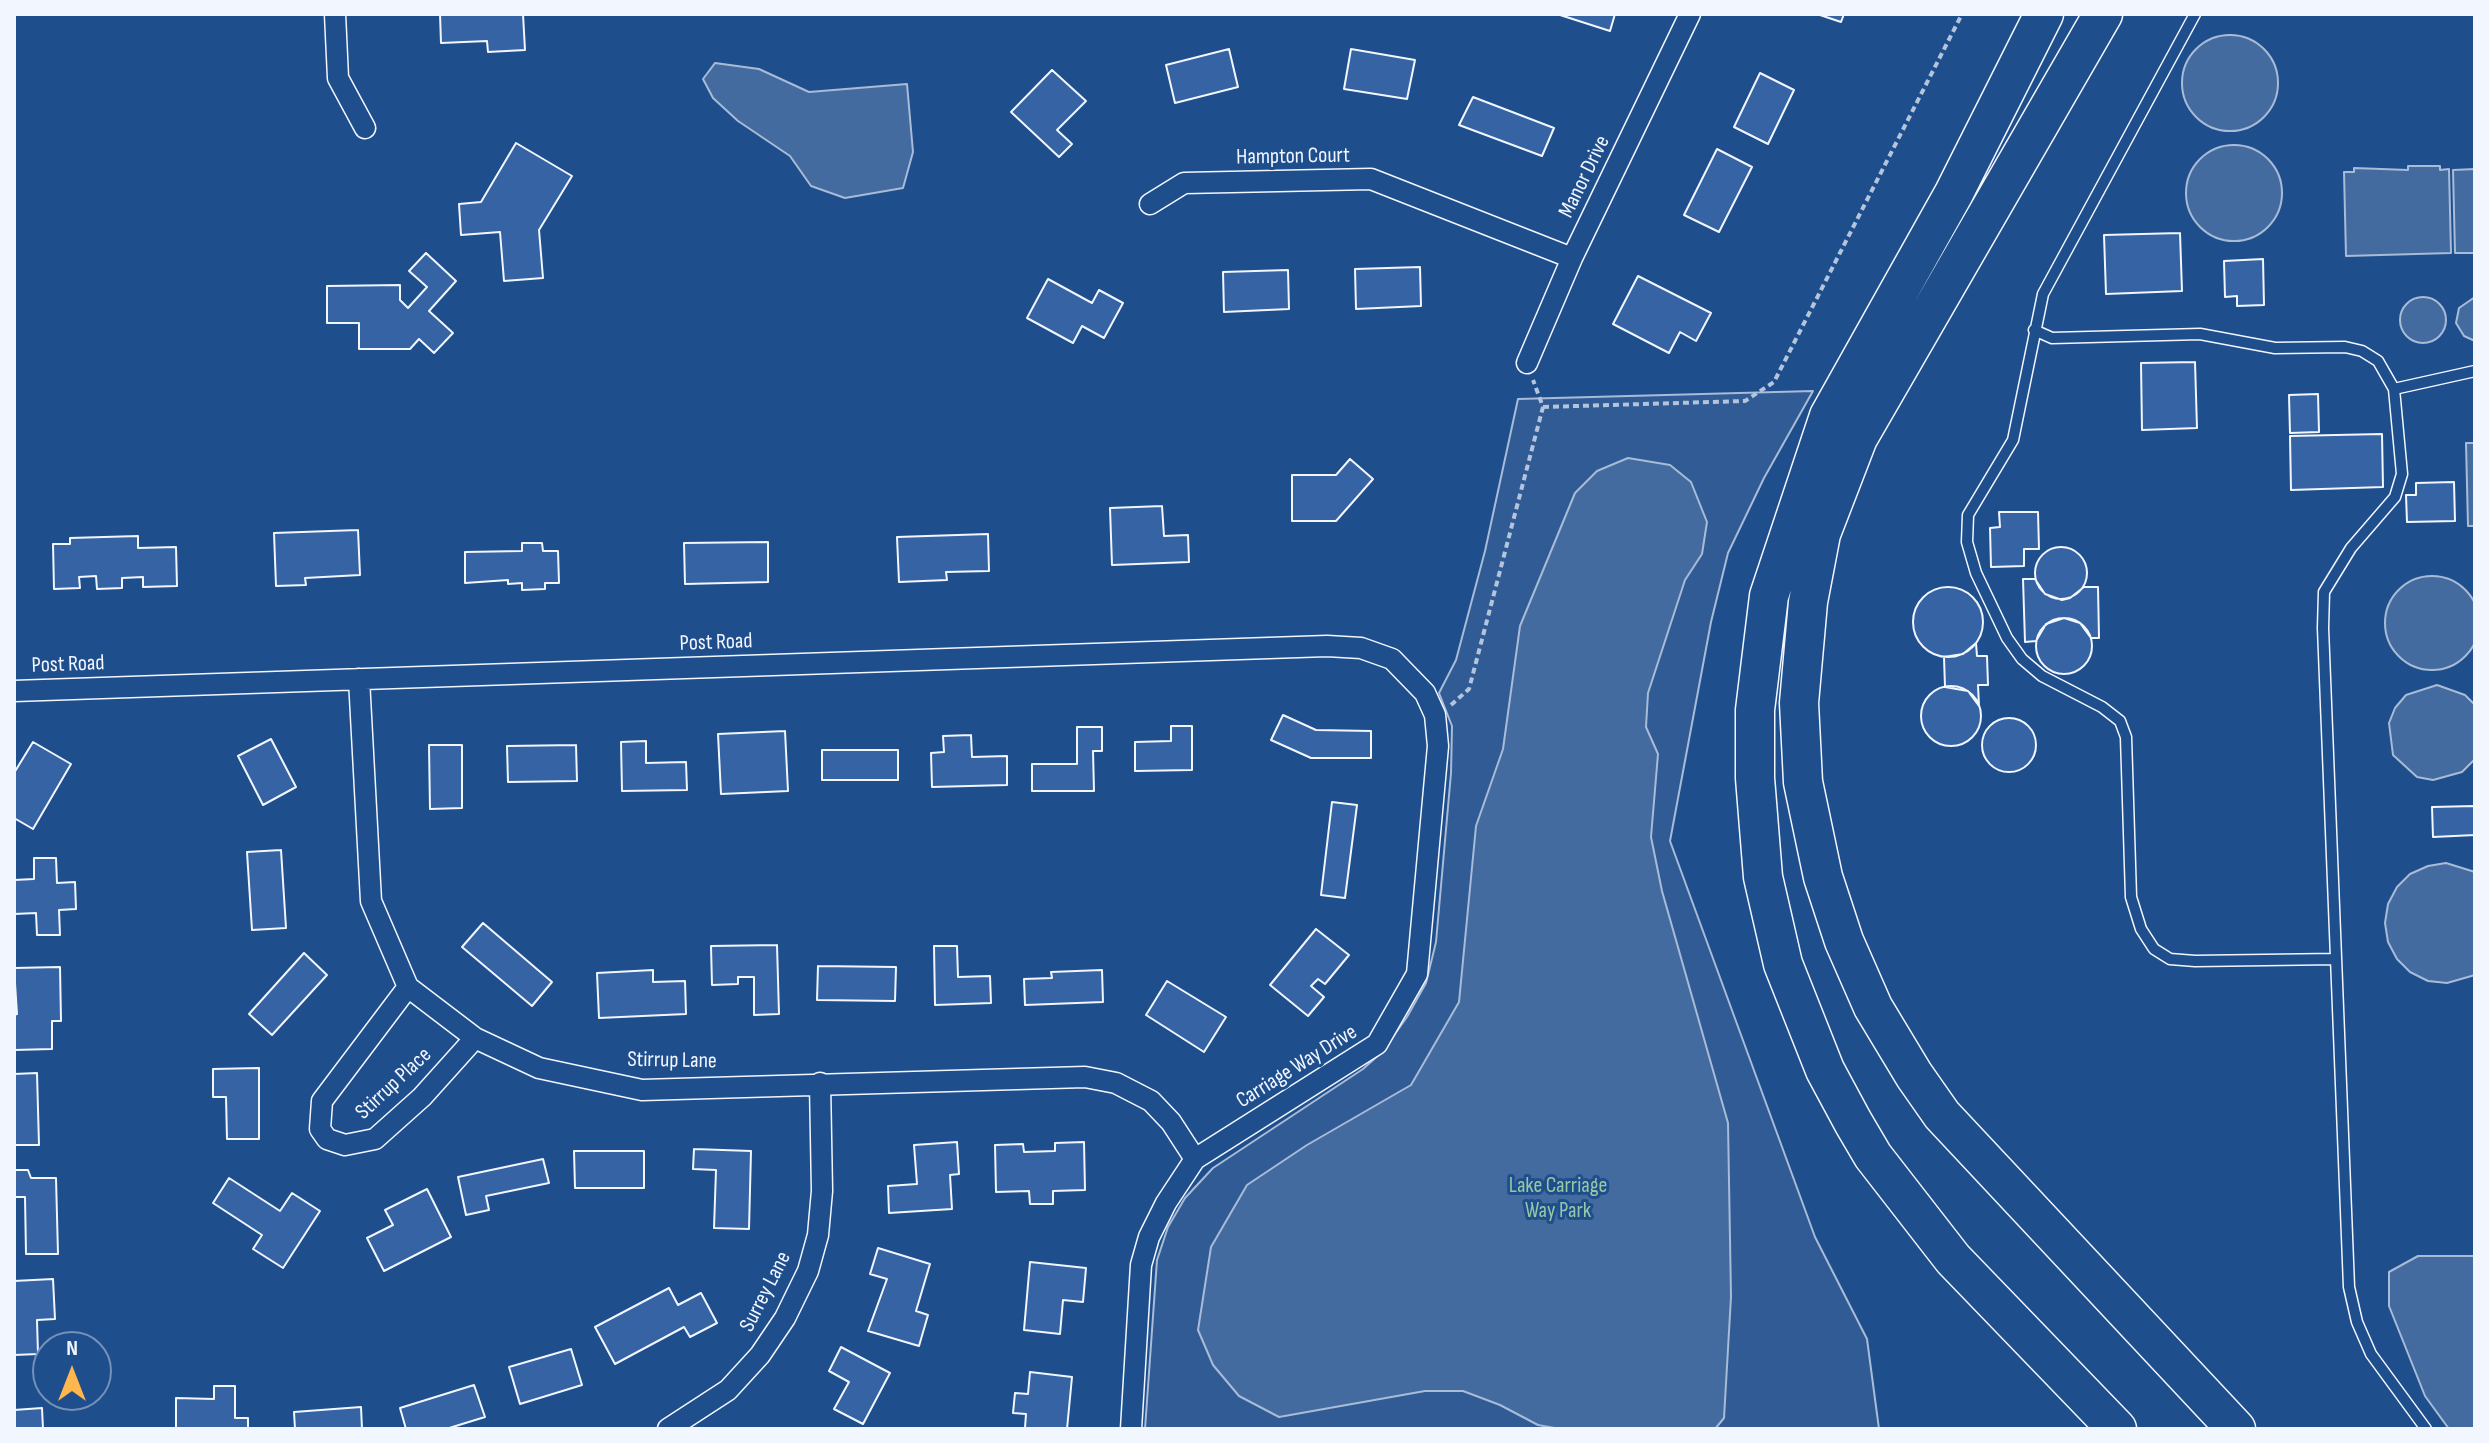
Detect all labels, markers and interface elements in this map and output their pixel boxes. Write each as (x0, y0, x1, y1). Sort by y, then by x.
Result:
street label: Manor Drive (1554, 132, 1616, 222)
street label: Hampton Court (1236, 143, 1350, 171)
street label: Post Road (679, 629, 753, 657)
street label: Post Road (31, 651, 105, 679)
street label: Carriage Way Drive (1232, 1019, 1362, 1115)
street label: Stirrup Place (351, 1042, 437, 1126)
street label: Stirrup Lane (627, 1047, 717, 1075)
park label: Lake Carriage Way Park (1509, 1173, 1607, 1224)
street label: Surrey Lane (735, 1247, 797, 1337)
north arrow (32, 1331, 112, 1411)
text: N (66, 1335, 78, 1362)

